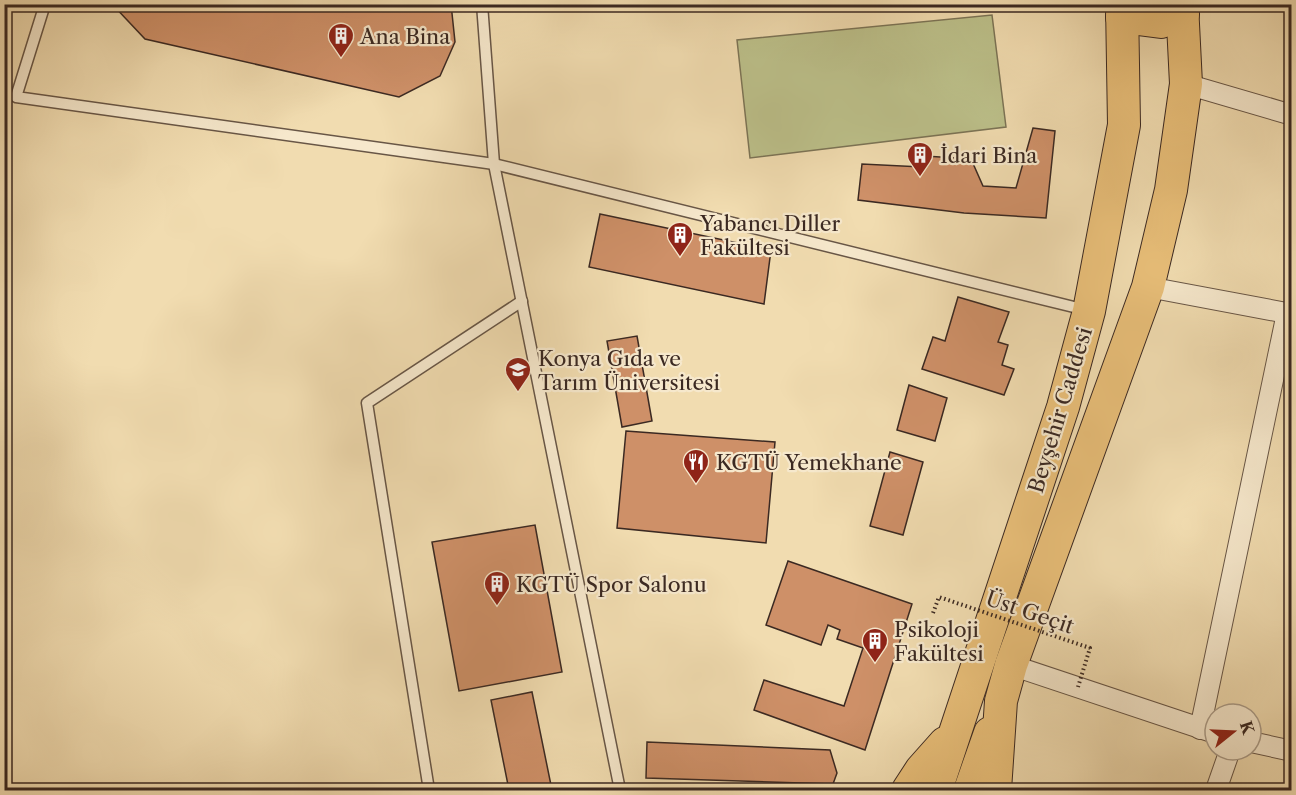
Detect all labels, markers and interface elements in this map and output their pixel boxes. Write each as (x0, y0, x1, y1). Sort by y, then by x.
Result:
building icon: Ana Bina (326, 21, 356, 59)
place label: Ana Bina (359, 24, 451, 49)
building icon: İdari Bina (905, 140, 935, 178)
place label: İdari Bina (940, 143, 1038, 168)
place label: Yabancı Diller Fakültesi (699, 211, 840, 260)
building icon: Yabancı Diller Fakültesi (665, 220, 695, 258)
street label: Beyşehir Caddesi (1023, 324, 1097, 496)
place label: Konya Gıda ve Tarım Üniversitesi (538, 346, 720, 395)
school or university icon: Konya Gıda ve Tarım Üniversitesi (503, 355, 533, 393)
restaurant icon: KGTÜ Yemekhane (681, 447, 711, 485)
place label: KGTÜ Yemekhane (716, 450, 902, 475)
building icon: KGTÜ Spor Salonu (482, 569, 512, 607)
place label: KGTÜ Spor Salonu (516, 572, 707, 597)
street label: Üst Geçit (983, 585, 1078, 639)
place label: Psikoloji Fakültesi (894, 617, 984, 666)
building icon: Psikoloji Fakültesi (860, 626, 890, 664)
north arrow (1203, 702, 1263, 762)
text: K (1236, 718, 1259, 738)

